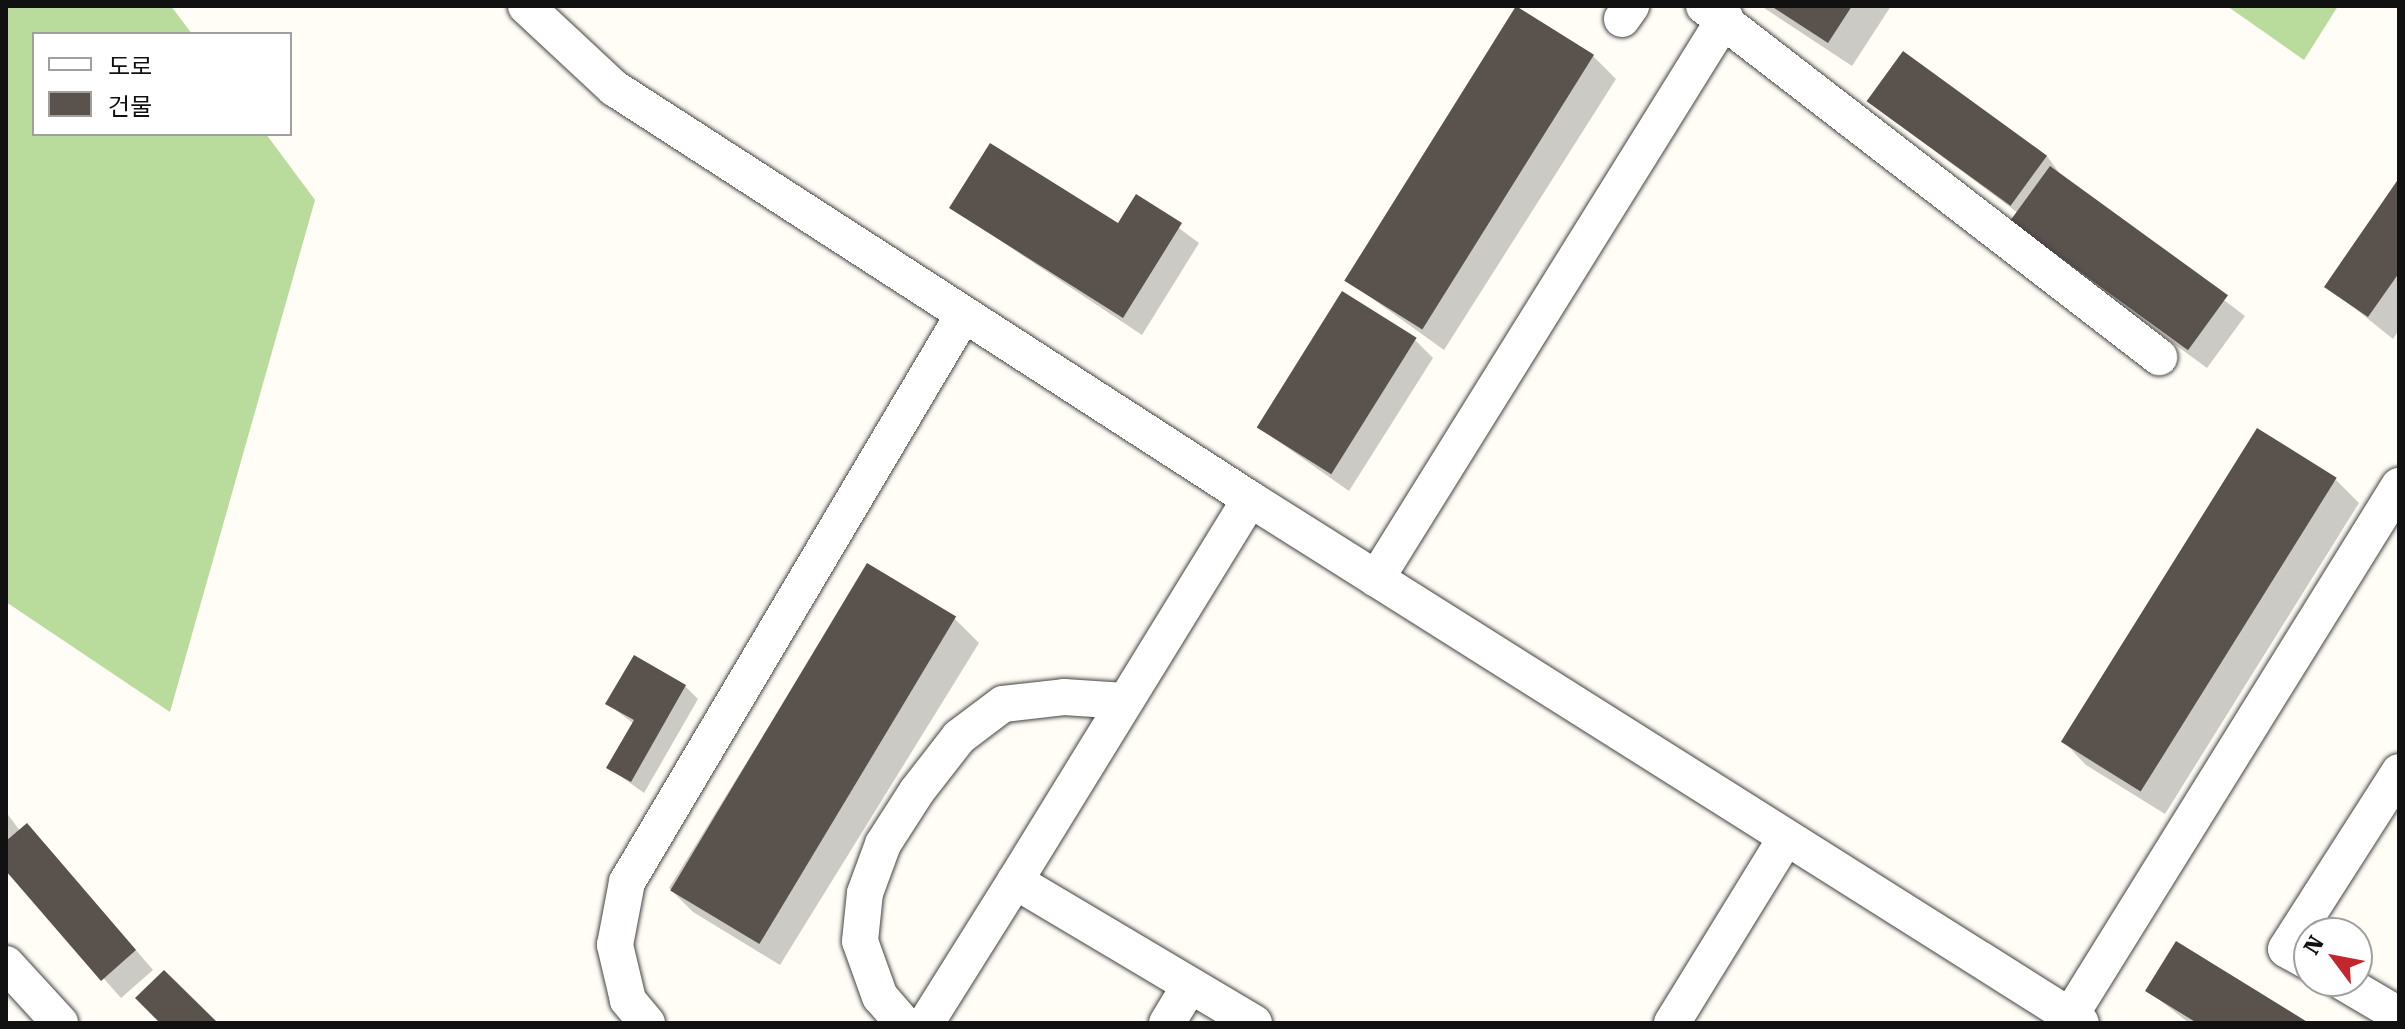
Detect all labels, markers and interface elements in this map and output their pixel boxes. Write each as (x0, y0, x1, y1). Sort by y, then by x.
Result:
legend (32, 32, 292, 136)
text: 도로 (108, 53, 152, 81)
text: 건물 (108, 93, 152, 121)
north arrow (2293, 917, 2373, 997)
text: N (2299, 931, 2329, 959)

